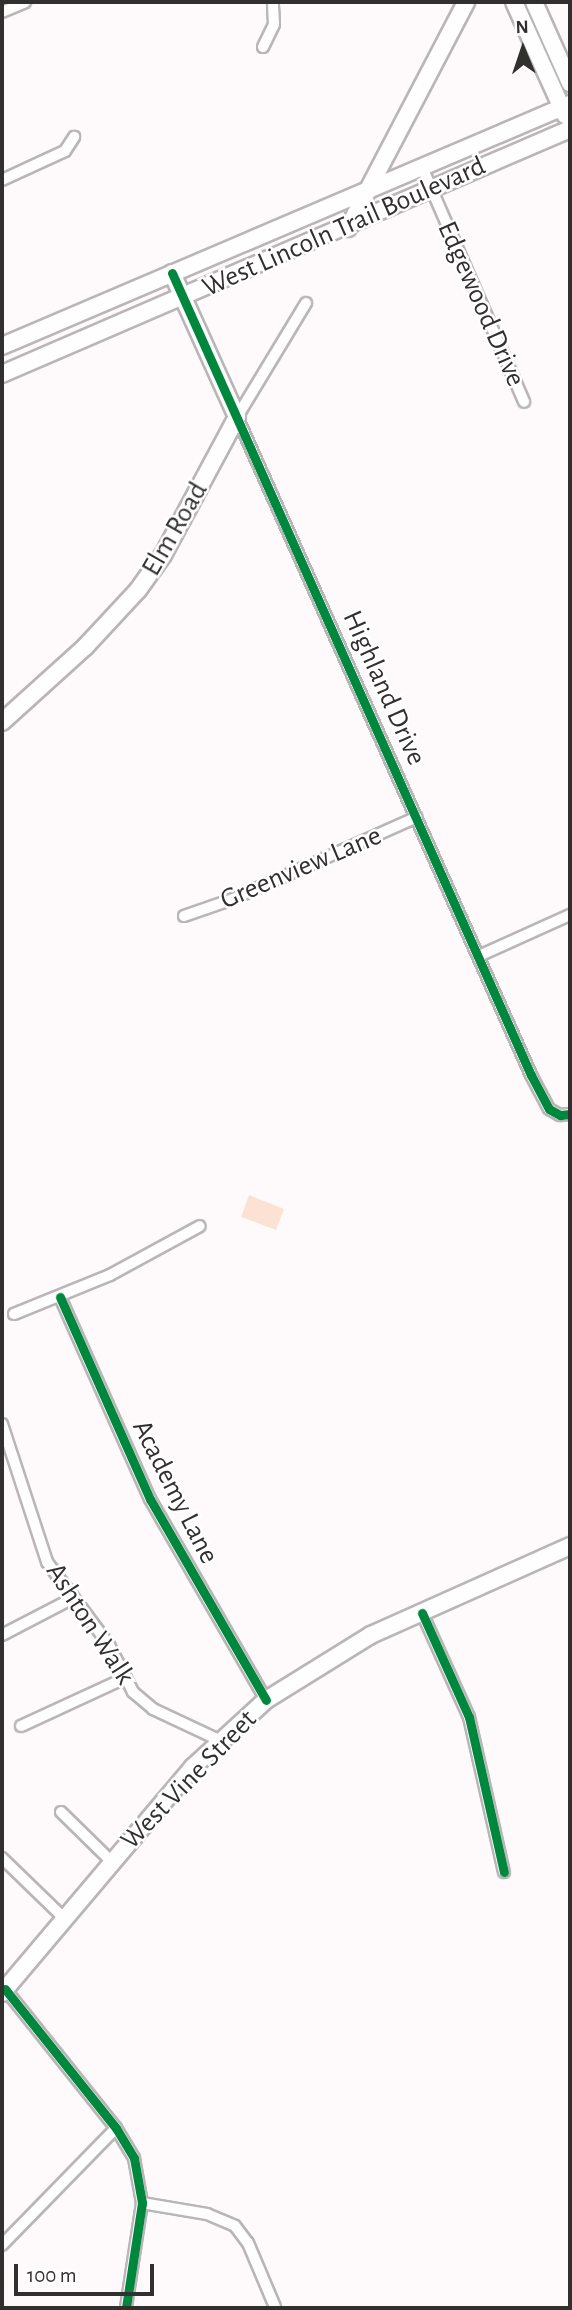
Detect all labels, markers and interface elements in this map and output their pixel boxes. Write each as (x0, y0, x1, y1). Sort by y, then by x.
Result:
north arrow (488, 14, 558, 84)
text: N (515, 18, 529, 37)
street label: West Lincoln Trail Boulevard (197, 149, 491, 305)
street label: Edgewood Drive (430, 216, 532, 392)
street label: Elm Road (135, 476, 215, 582)
street label: Highland Drive (335, 606, 433, 770)
street label: Greenview Lane (215, 819, 387, 917)
street label: Academy Lane (124, 1415, 226, 1569)
street label: Ashton Walk (38, 1557, 142, 1691)
street label: West Vine Street (114, 1703, 264, 1857)
scale bar (18, 2250, 158, 2294)
text: 100 m (27, 2265, 77, 2286)

